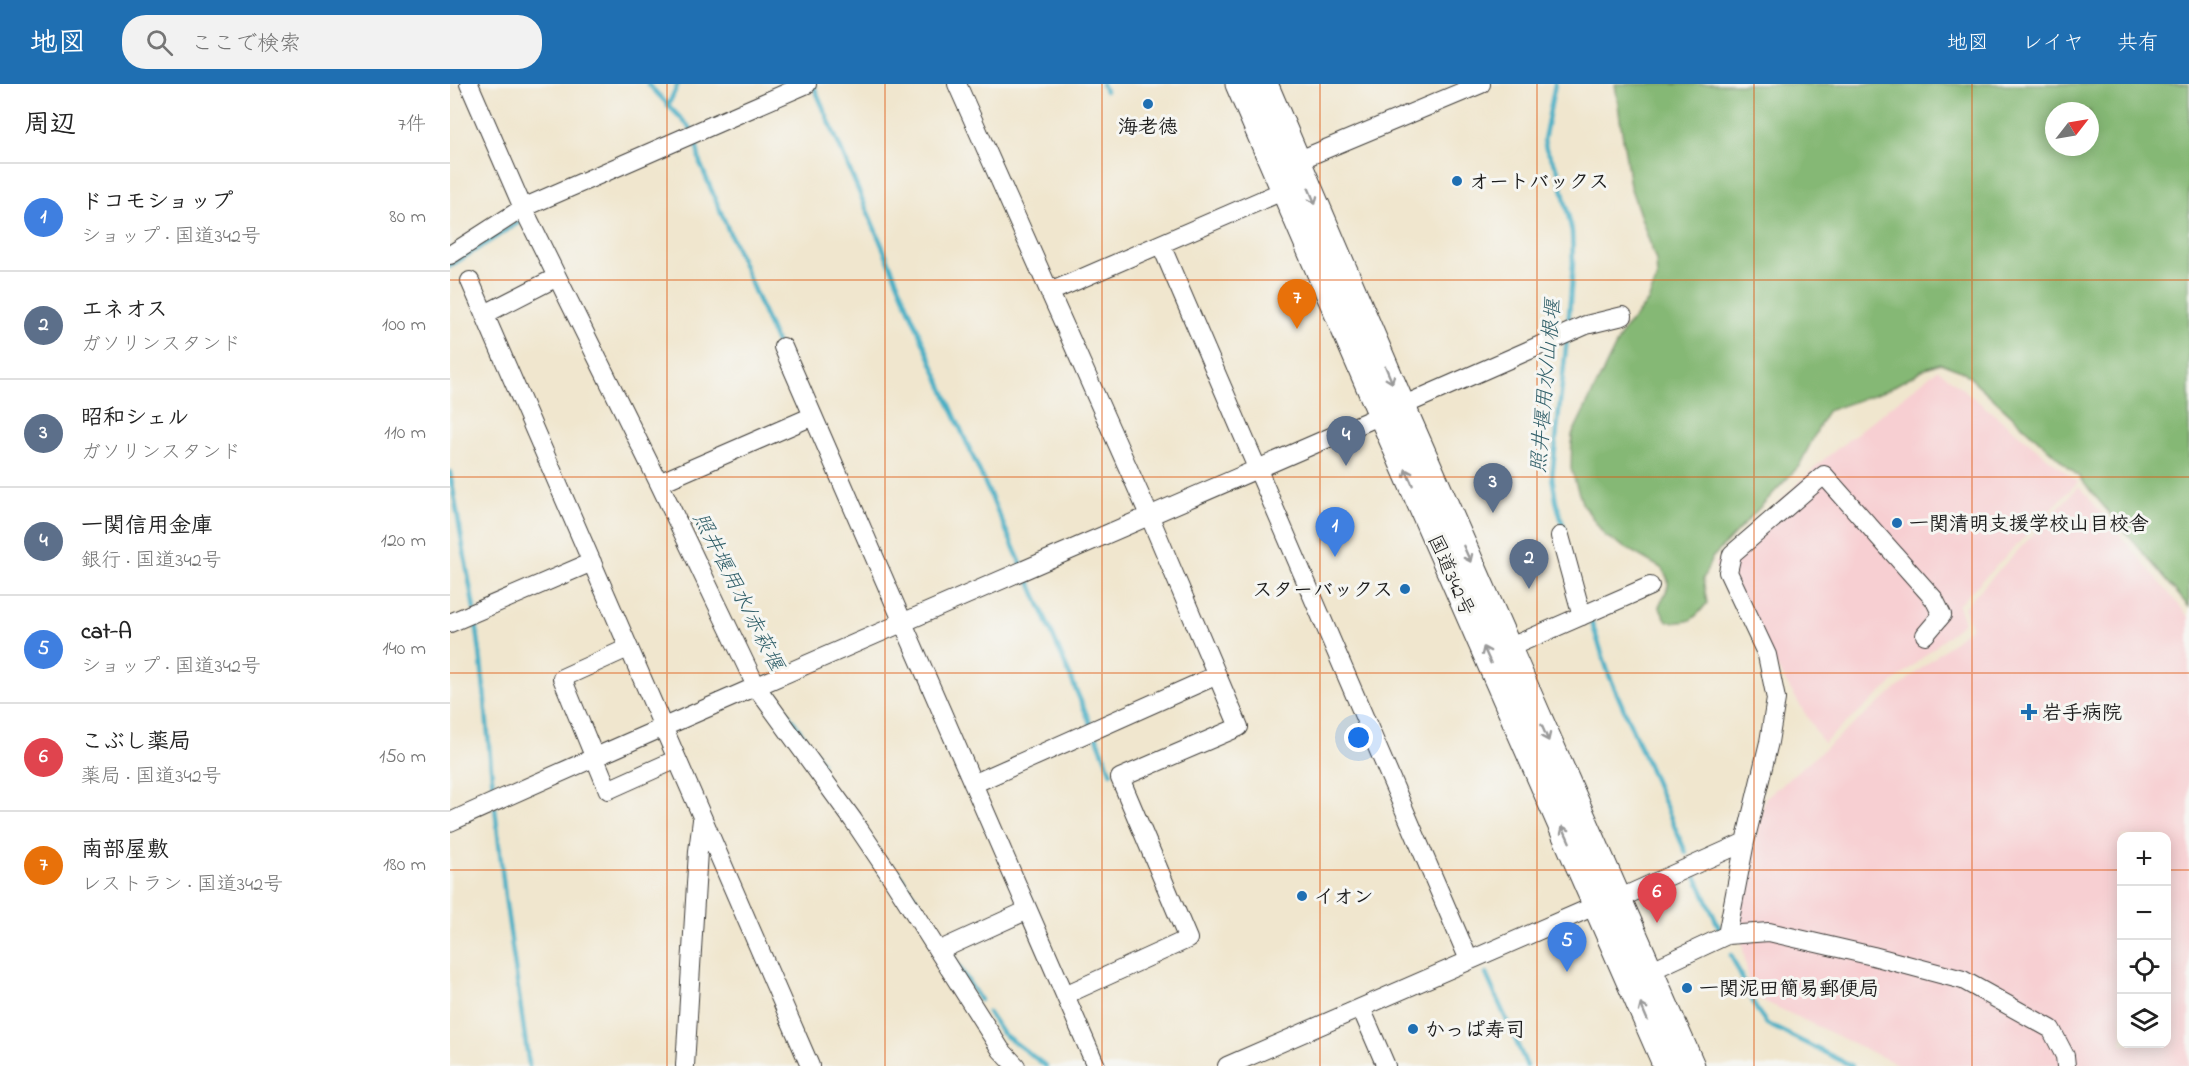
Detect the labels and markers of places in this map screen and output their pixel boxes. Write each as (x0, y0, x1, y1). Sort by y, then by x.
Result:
marker: 海老徳 (1141, 97, 1155, 111)
place label: 海老徳 (1118, 114, 1178, 143)
place label: オートバックス (1469, 169, 1609, 198)
marker: オートバックス (1450, 174, 1464, 188)
pin: 7 (1278, 280, 1316, 329)
pin: 4 (1326, 416, 1366, 466)
pin: 3 (1474, 464, 1512, 513)
pin: 1 (1316, 508, 1354, 557)
place label: 一関清明支援学校山目校舎 (1909, 511, 2149, 540)
marker: 一関清明支援学校山目校舎 (1890, 516, 1904, 530)
pin: 2 (1510, 540, 1548, 589)
place label: スターバックス (1253, 577, 1393, 606)
marker: スターバックス (1398, 582, 1412, 596)
place label: 岩手病院 (2042, 700, 2122, 729)
marker: 岩手病院 (2020, 703, 2038, 721)
pin: 6 (1638, 874, 1676, 923)
place label: イオン (1314, 884, 1374, 913)
marker: イオン (1295, 889, 1309, 903)
pin: 5 (1548, 922, 1586, 972)
place label: 一関泥田簡易郵便局 (1699, 976, 1879, 1005)
marker: 一関泥田簡易郵便局 (1680, 981, 1694, 995)
place label: かっぱ寿司 (1425, 1017, 1525, 1046)
marker: かっぱ寿司 (1406, 1022, 1420, 1036)

